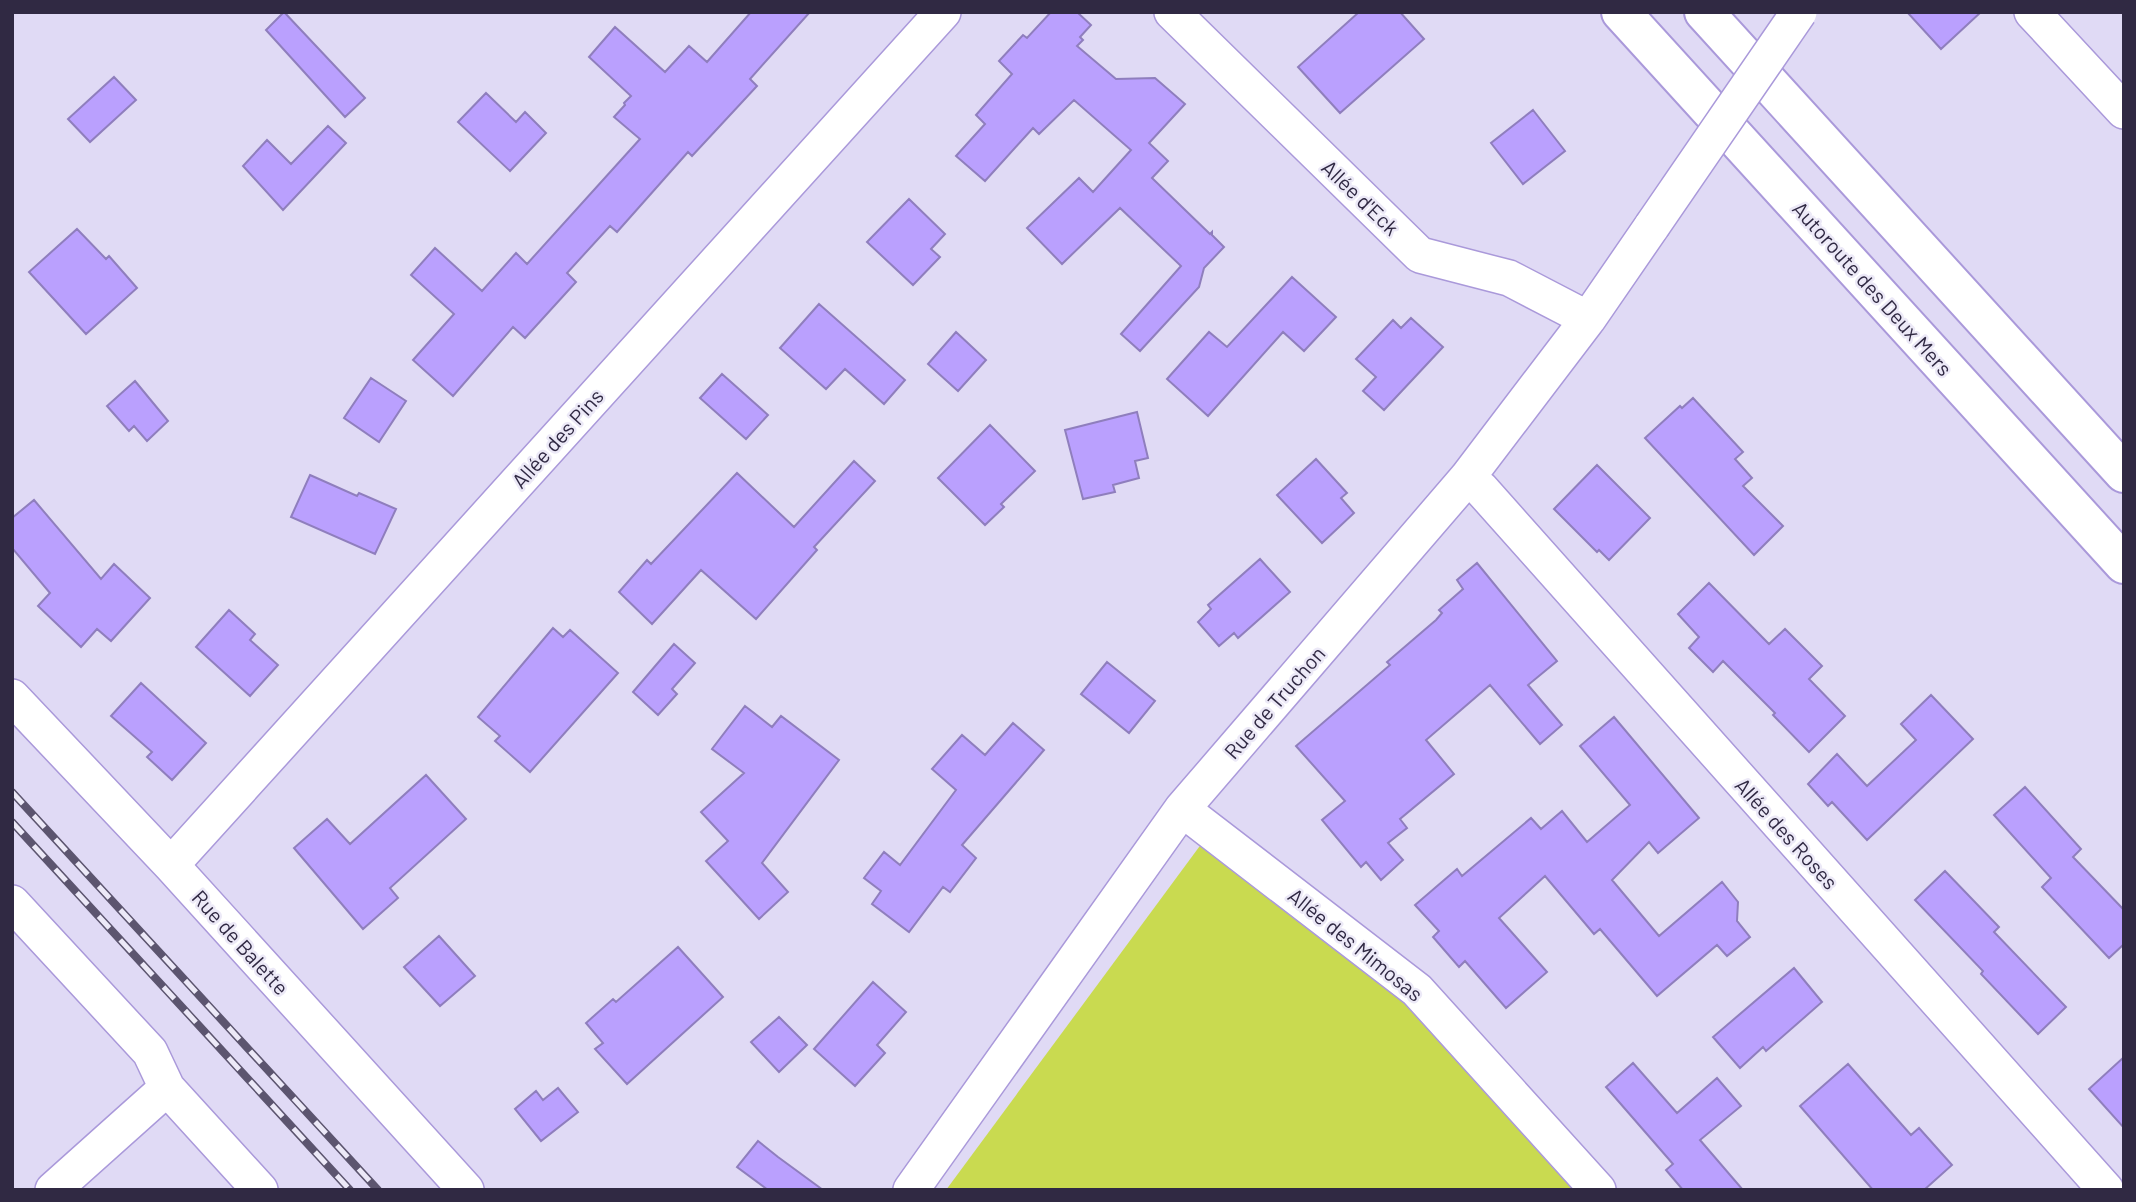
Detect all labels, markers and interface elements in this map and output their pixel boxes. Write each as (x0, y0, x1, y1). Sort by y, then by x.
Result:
street label: Allée d'Eck (1317, 154, 1405, 240)
street label: Autoroute des Deux Mers (1788, 196, 1958, 380)
street label: Allée des Pins (506, 383, 608, 493)
street label: Rue de Truchon (1218, 641, 1330, 763)
street label: Allée des Roses (1730, 772, 1844, 894)
street label: Allée des Mimosas (1284, 882, 1428, 1006)
street label: Rue de Balette (187, 885, 295, 999)

